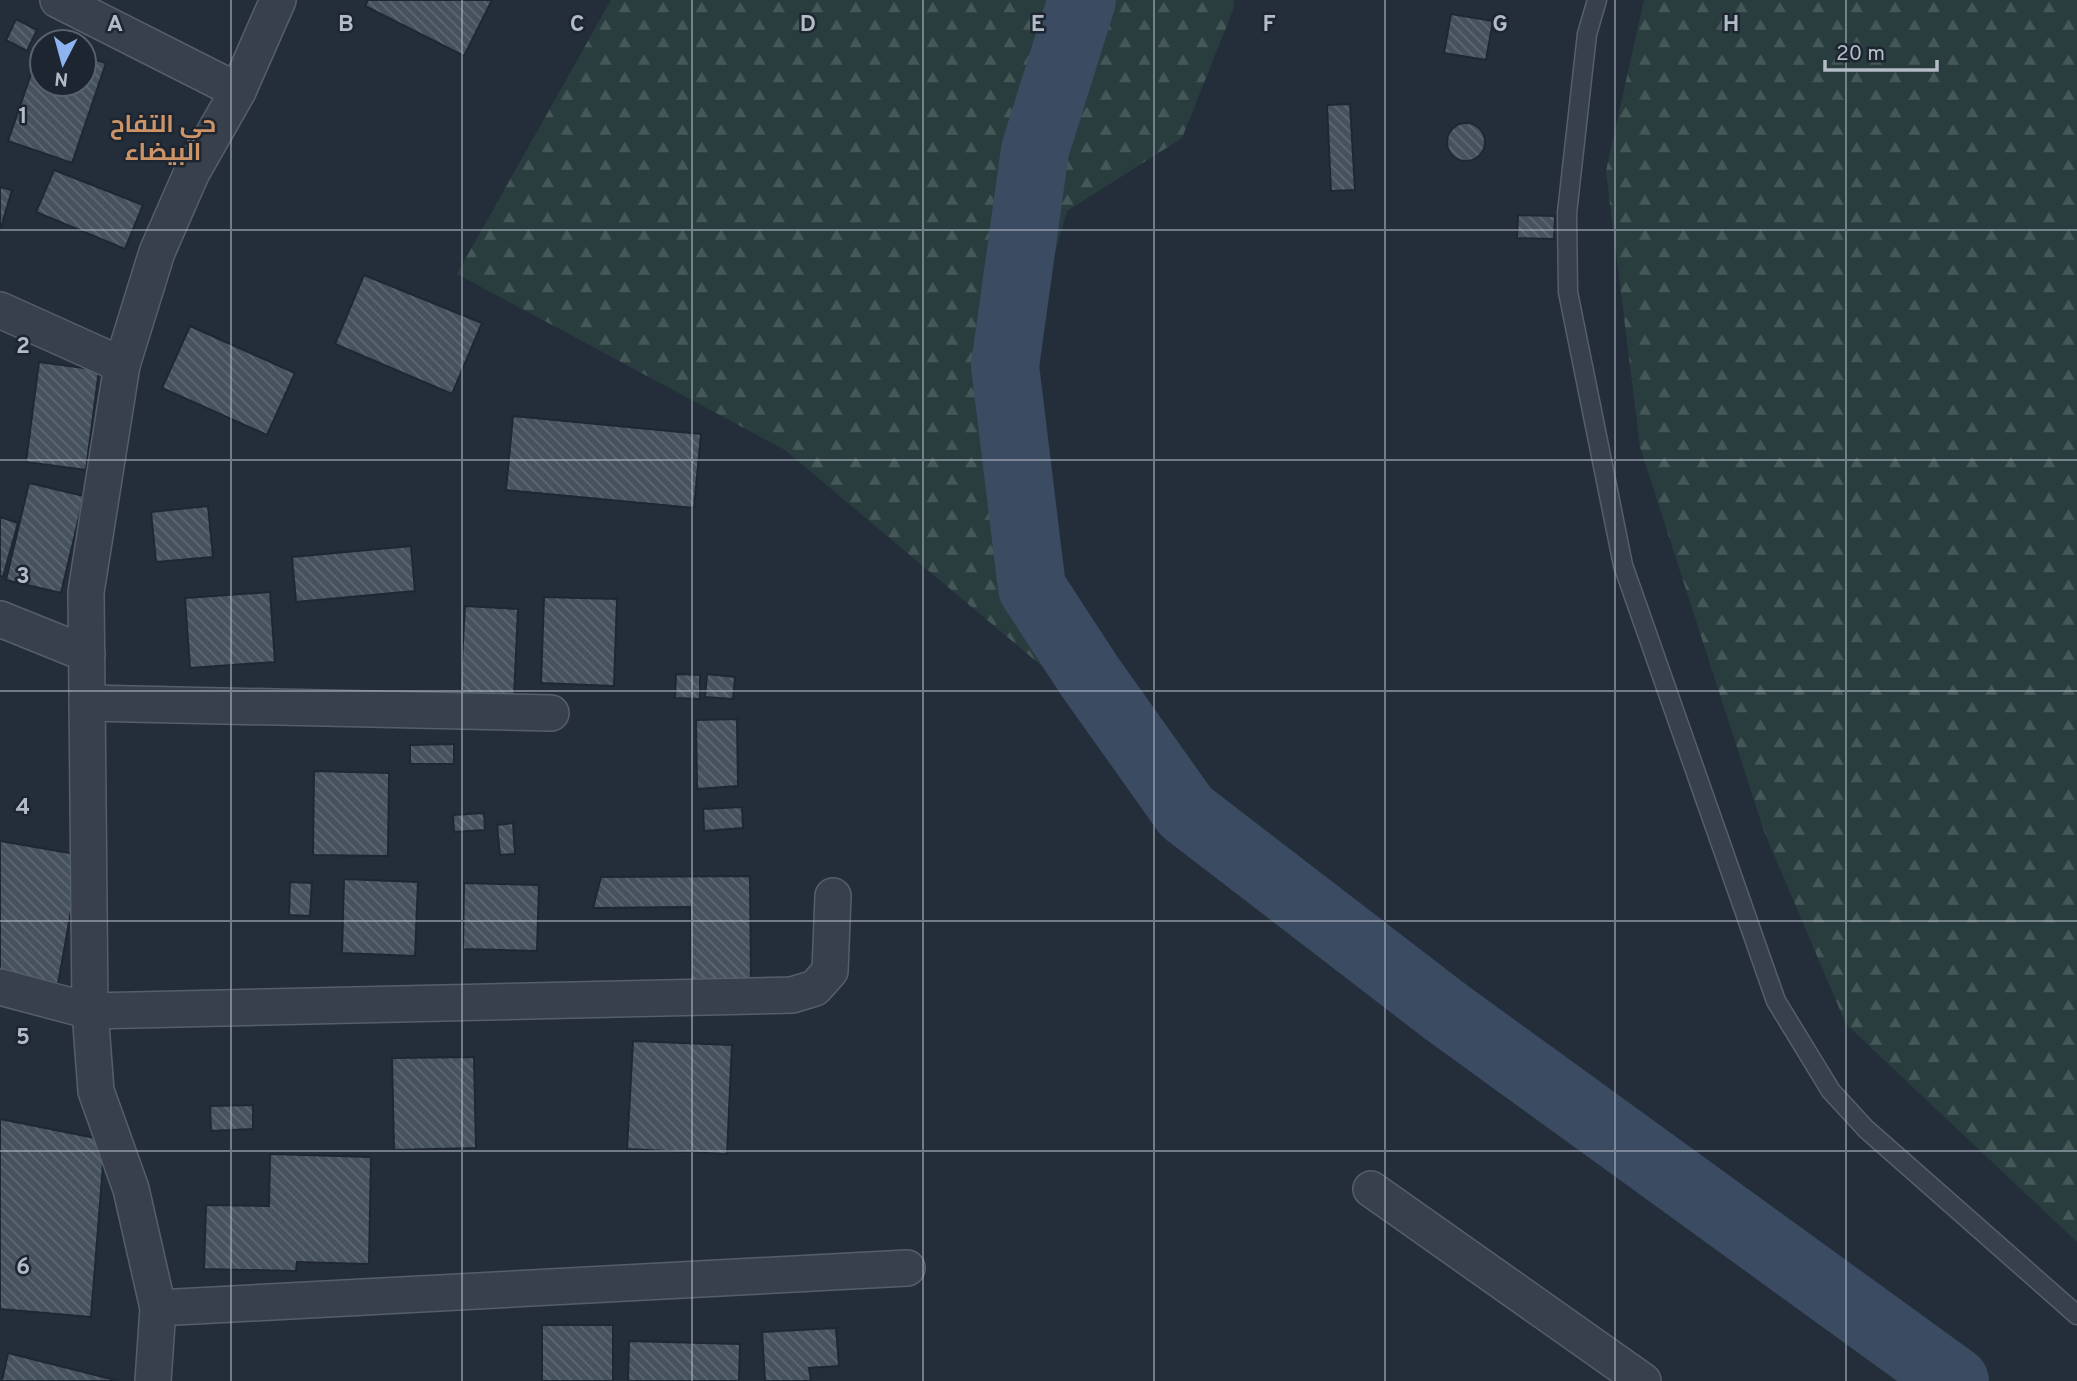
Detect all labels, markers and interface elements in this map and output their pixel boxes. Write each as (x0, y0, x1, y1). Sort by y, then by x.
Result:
text: A (107, 11, 123, 40)
text: B (338, 11, 354, 40)
text: C (570, 11, 584, 40)
text: D (800, 11, 816, 40)
text: E (1031, 11, 1045, 40)
text: F (1262, 11, 1276, 40)
text: G (1492, 11, 1508, 40)
text: H (1723, 11, 1739, 40)
north arrow (28, 28, 98, 98)
scale bar (1825, 28, 1937, 72)
text: 20 m (1836, 41, 1885, 68)
text: N (53, 65, 69, 91)
text: 1 (18, 103, 28, 132)
district label: حي التفاح البيضاء (110, 111, 216, 169)
text: 2 (16, 333, 30, 362)
text: 3 (16, 563, 30, 592)
text: 4 (16, 794, 30, 823)
text: 5 (16, 1024, 30, 1053)
text: 6 (16, 1254, 30, 1283)

